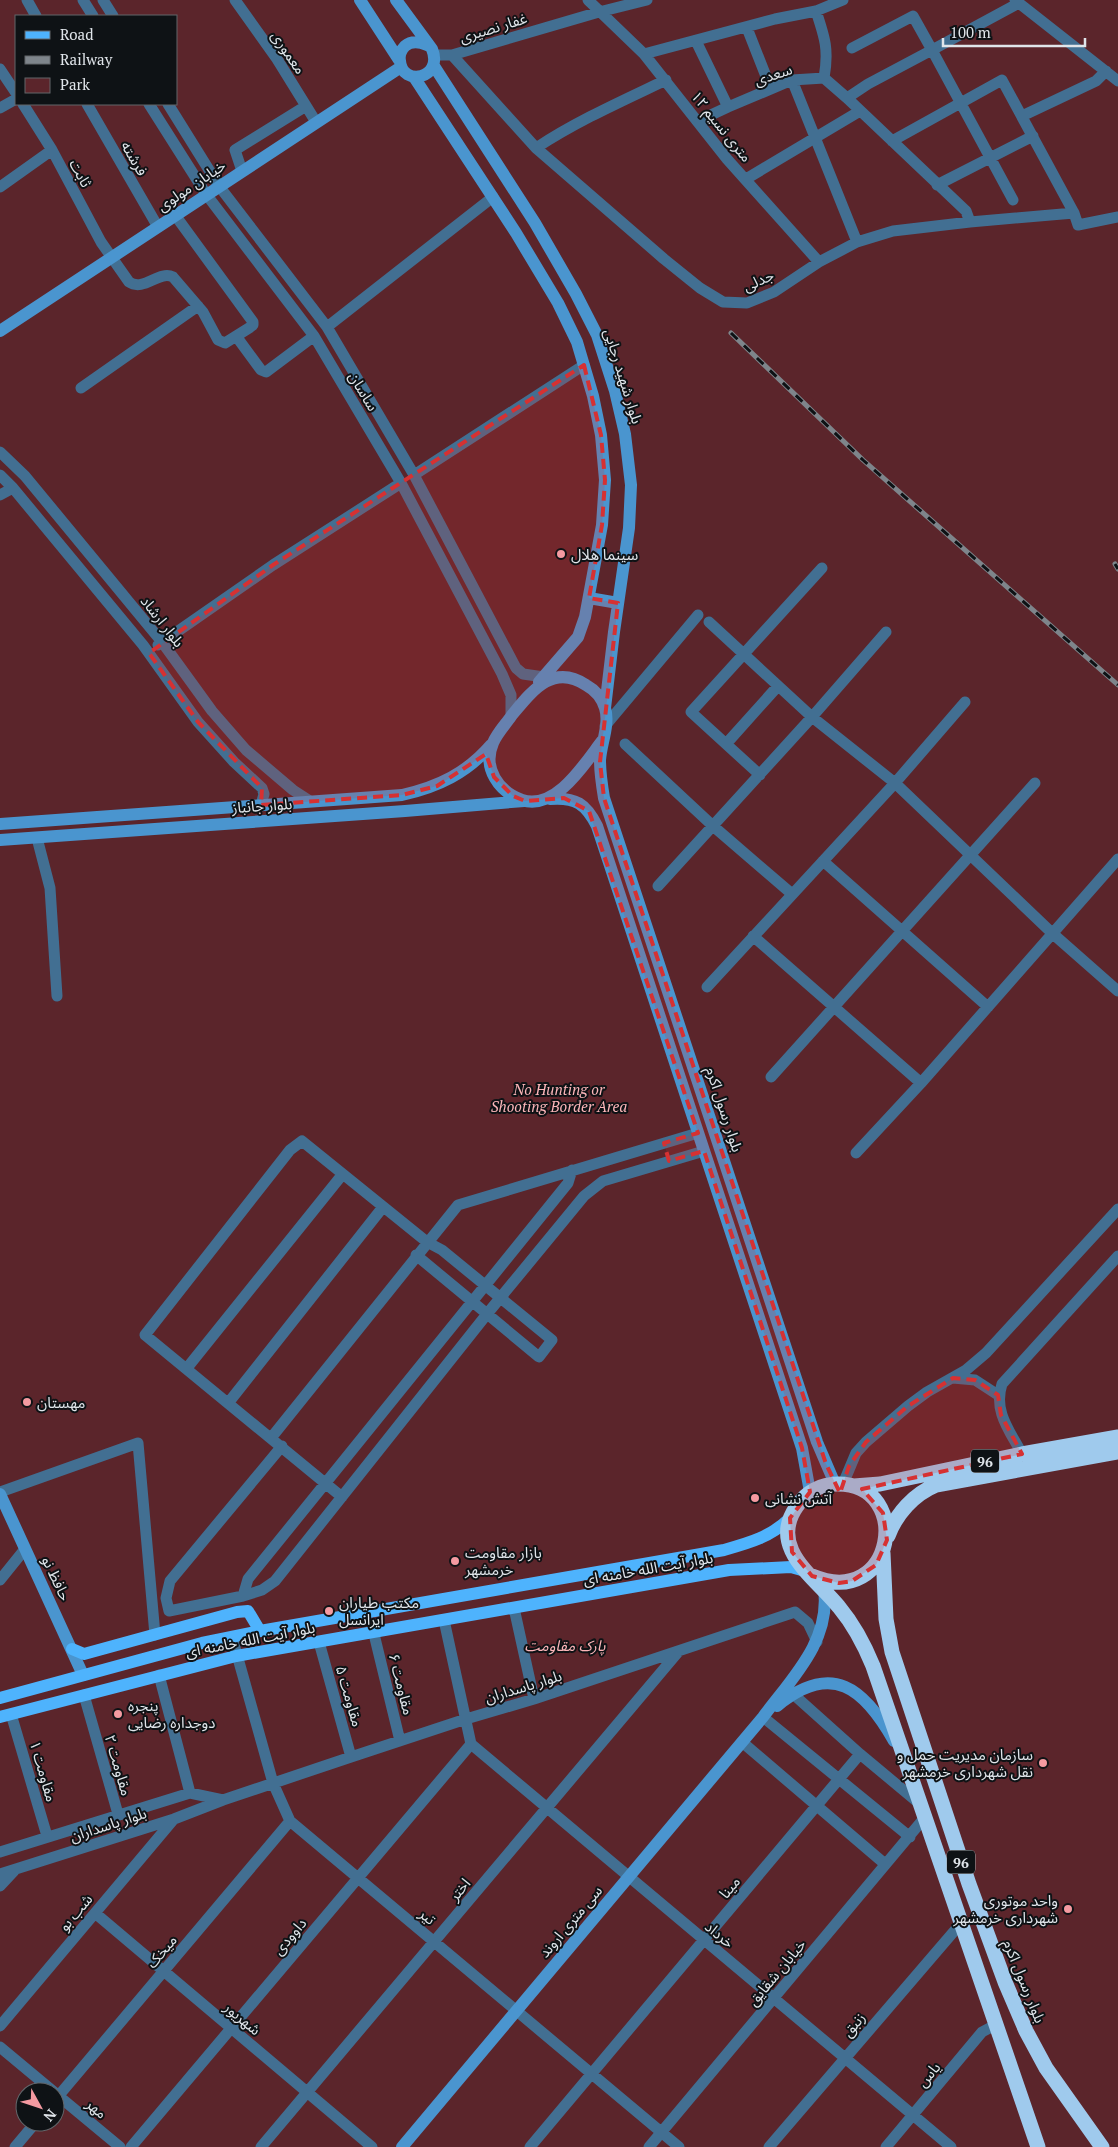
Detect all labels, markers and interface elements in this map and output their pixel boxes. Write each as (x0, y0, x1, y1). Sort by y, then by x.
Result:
street label: غفار نصیری (457, 7, 530, 47)
legend (15, 15, 178, 105)
scale bar (943, 15, 1086, 47)
text: 100 m (950, 22, 991, 42)
text: Road (60, 24, 93, 44)
street label: معموری (267, 26, 311, 78)
text: Railway (60, 49, 113, 69)
street label: سعدی (751, 58, 795, 90)
text: Park (60, 74, 90, 94)
street label: ۱۲ متری نسیم (686, 86, 757, 167)
street label: فرشته (117, 137, 153, 179)
street label: ثابت (65, 155, 97, 191)
street label: خیابان مولوی (153, 155, 229, 215)
street label: جدلی (739, 264, 777, 296)
street label: بلوار شهید رجایی (600, 326, 648, 426)
street label: ساسان (344, 368, 384, 415)
place label: سینما هلال (571, 544, 638, 564)
marker: سینما هلال (555, 548, 567, 560)
street label: بلوار ارشاد (137, 591, 189, 651)
street label: بلوار جانباز (230, 793, 293, 817)
street label: بلوار رسول اکرم (700, 1064, 748, 1155)
park label: No Hunting or Shooting Border Area (491, 1079, 627, 1116)
place label: مهستان (37, 1392, 85, 1412)
marker: مهستان (21, 1396, 33, 1408)
road number: 96 (971, 1450, 999, 1472)
place label: آتش نشانی (765, 1488, 833, 1508)
marker: آتش نشانی (749, 1492, 761, 1504)
place label: بازار مقاومت خرمشهر (464, 1542, 542, 1579)
street label: بلوار آیت الله خامنه ای (582, 1547, 714, 1589)
street label: حافظ نو (38, 1552, 76, 1604)
marker: بازار مقاومت خرمشهر (449, 1555, 461, 1567)
place label: مكتب طياران ايرانسل (339, 1592, 419, 1629)
marker: مكتب طياران ايرانسل (323, 1605, 335, 1617)
street label: بلوار آیت الله خامنه ای (184, 1617, 316, 1661)
park label: پارک مقاومت (524, 1635, 606, 1656)
street label: مقاومت ۶ (385, 1651, 419, 1717)
street label: مقاومت ۵ (332, 1663, 368, 1729)
street label: بلوار پاسداران (482, 1665, 564, 1708)
place label: پنجره دوجداره رضایی (128, 1695, 215, 1732)
marker: پنجره دوجداره رضایی (112, 1708, 124, 1720)
street label: مقاومت ۲ (101, 1732, 137, 1798)
street label: مقاومت ۱ (26, 1738, 62, 1804)
place label: سازمان مدیریت حمل و نقل شهرداری خرمشهر (897, 1744, 1033, 1781)
marker: سازمان مدیریت حمل و نقل شهرداری خرمشهر (1037, 1757, 1049, 1769)
street label: بلوار پاسداران (67, 1802, 149, 1847)
road number: 96 (947, 1850, 975, 1874)
street label: مینا (714, 1872, 744, 1902)
street label: اختر (443, 1873, 474, 1905)
street label: سی متری اروند (534, 1880, 606, 1961)
street label: شب بو (54, 1889, 97, 1935)
place label: واحد موتوری شهرداری خرمشهر (953, 1890, 1058, 1927)
street label: تیر (415, 1903, 441, 1929)
marker: واحد موتوری شهرداری خرمشهر (1062, 1903, 1074, 1915)
street label: داوودی (268, 1913, 310, 1959)
street label: خرداد (701, 1916, 739, 1952)
street label: میخک (141, 1930, 181, 1972)
street label: خیابان شقایق (742, 1934, 811, 2010)
street label: بلوار رسول اکرم (997, 1936, 1051, 2027)
street label: شهریور (220, 1996, 266, 2039)
street label: زنبق (837, 2007, 870, 2041)
street label: یاس (912, 2057, 944, 2091)
north arrow (15, 2082, 65, 2132)
street label: مهر (82, 2093, 112, 2123)
text: N (39, 2106, 61, 2126)

